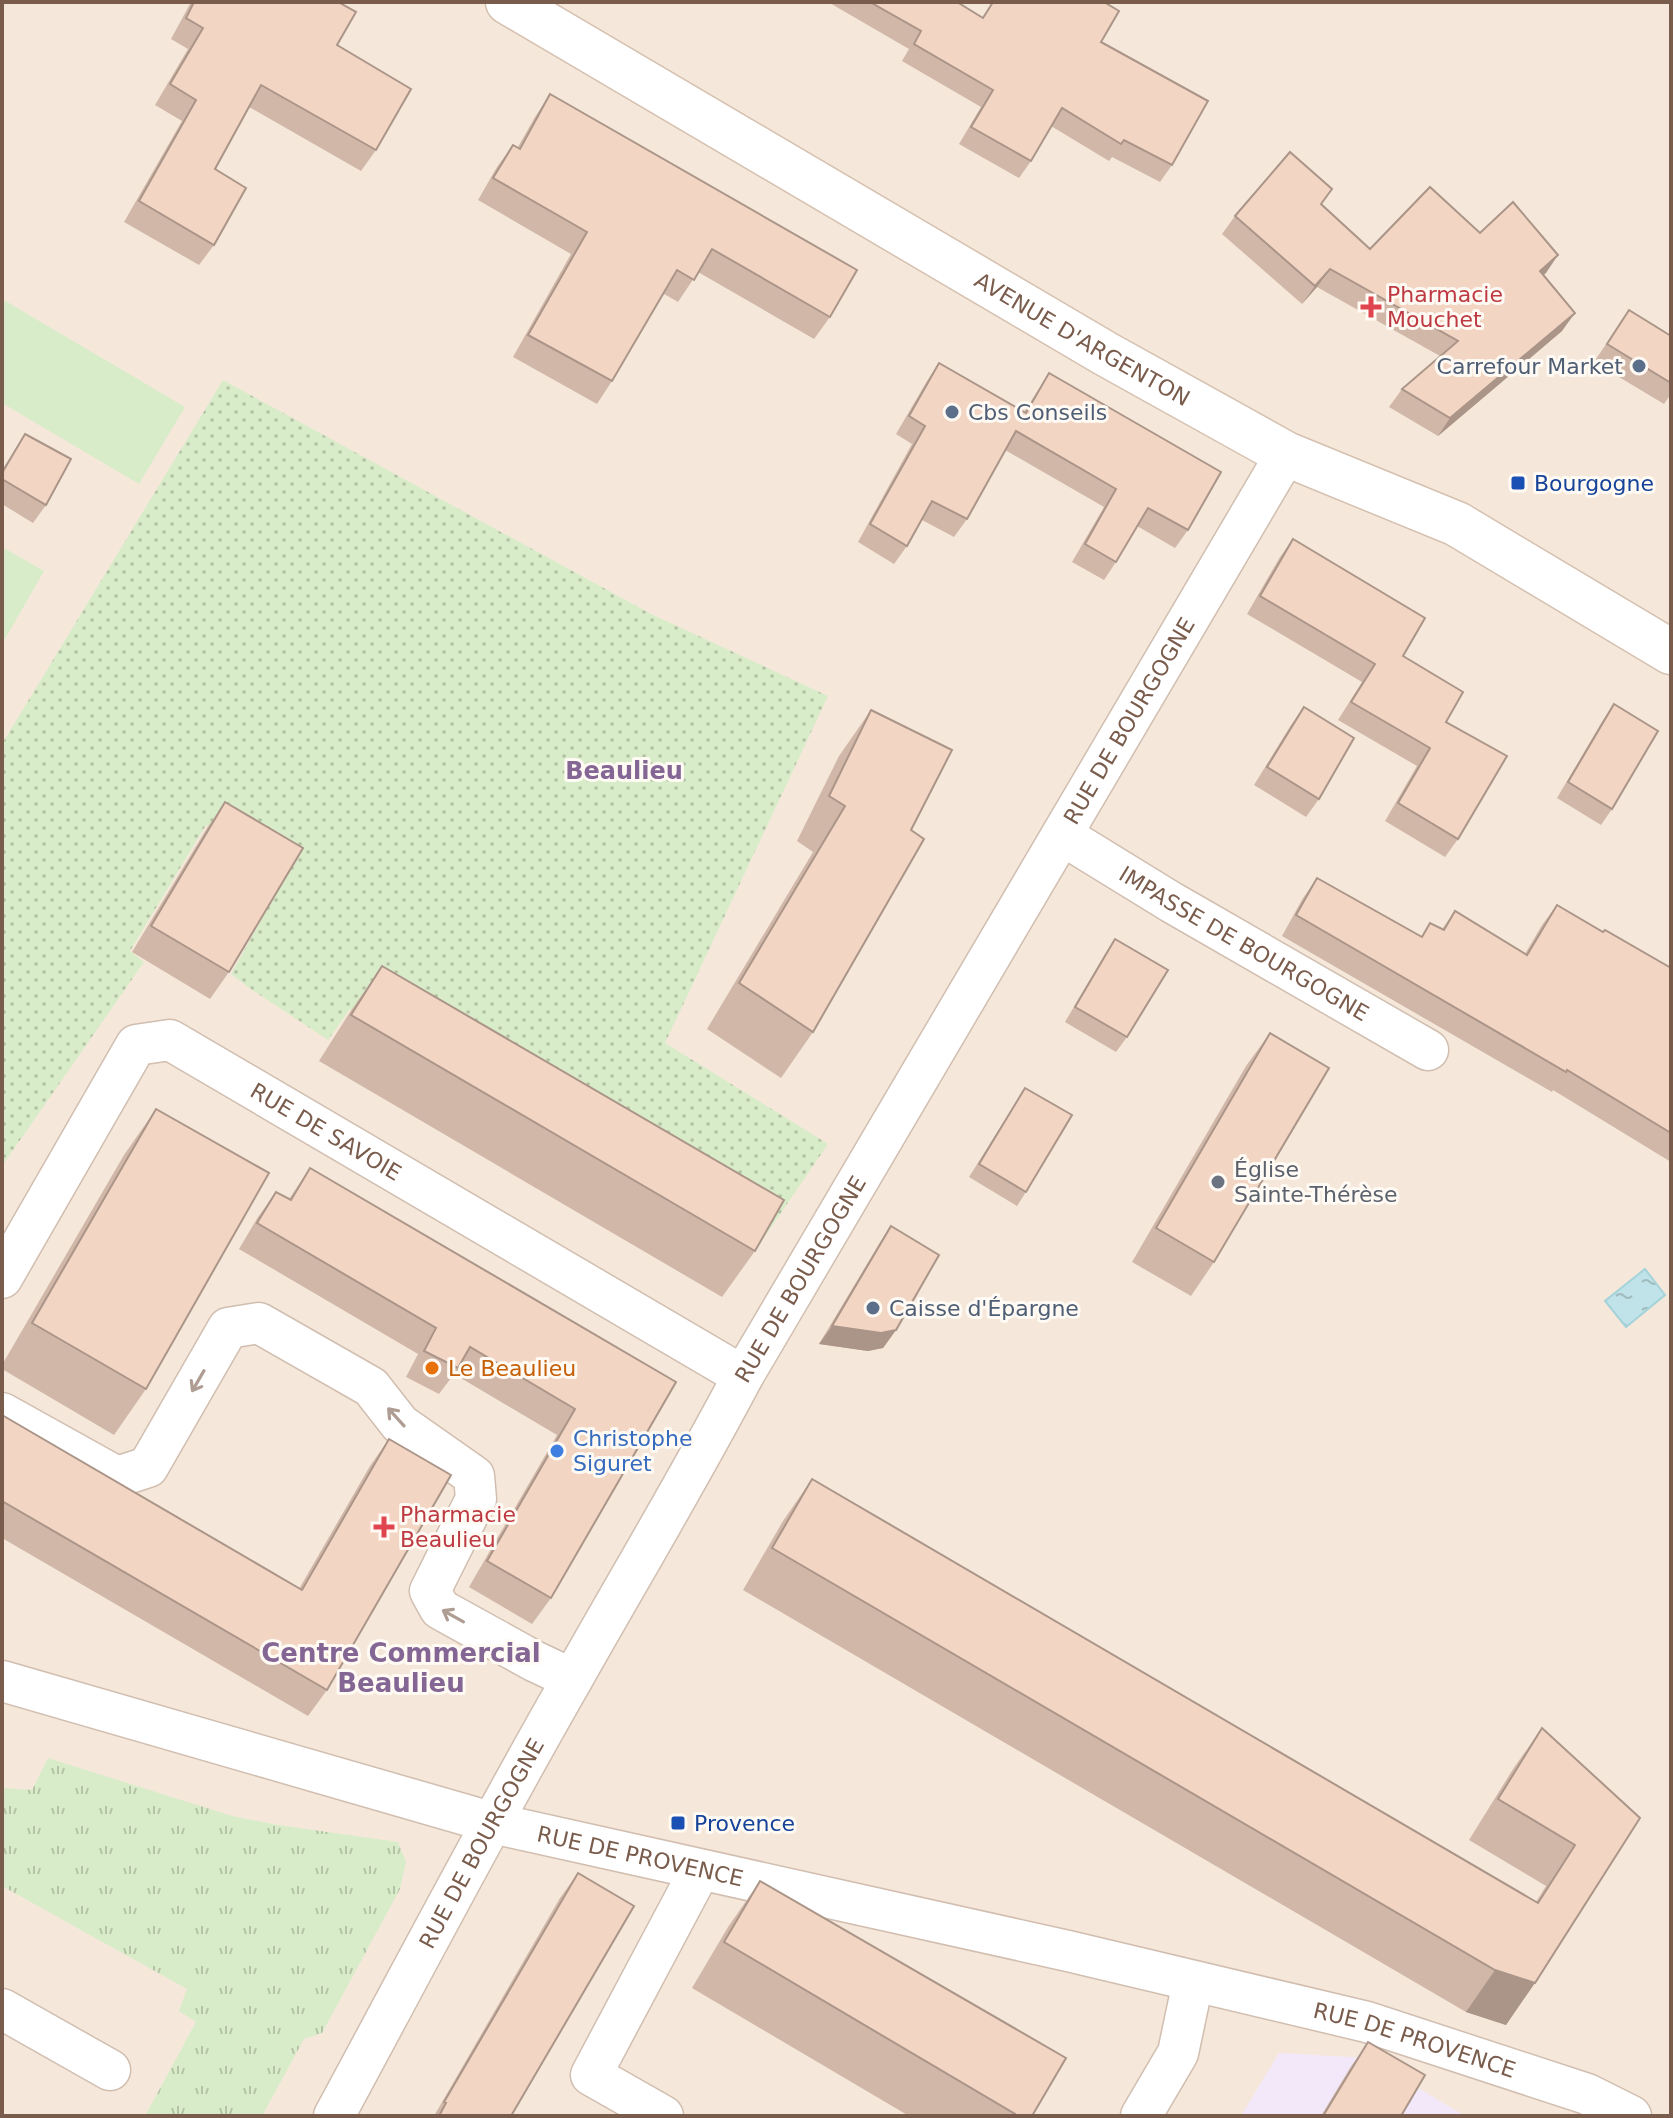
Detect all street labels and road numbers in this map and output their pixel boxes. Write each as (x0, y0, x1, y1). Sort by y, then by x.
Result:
street label: AVENUE D'ARGENTON (970, 267, 1194, 411)
street label: RUE DE BOURGOGNE (1058, 613, 1199, 829)
street label: IMPASSE DE BOURGOGNE (1115, 861, 1373, 1026)
street label: RUE DE SAVOIE (246, 1078, 406, 1185)
street label: RUE DE BOURGOGNE (730, 1171, 871, 1387)
street label: RUE DE BOURGOGNE (414, 1734, 549, 1953)
street label: RUE DE PROVENCE (535, 1821, 746, 1891)
street label: RUE DE PROVENCE (1311, 1997, 1519, 2082)

